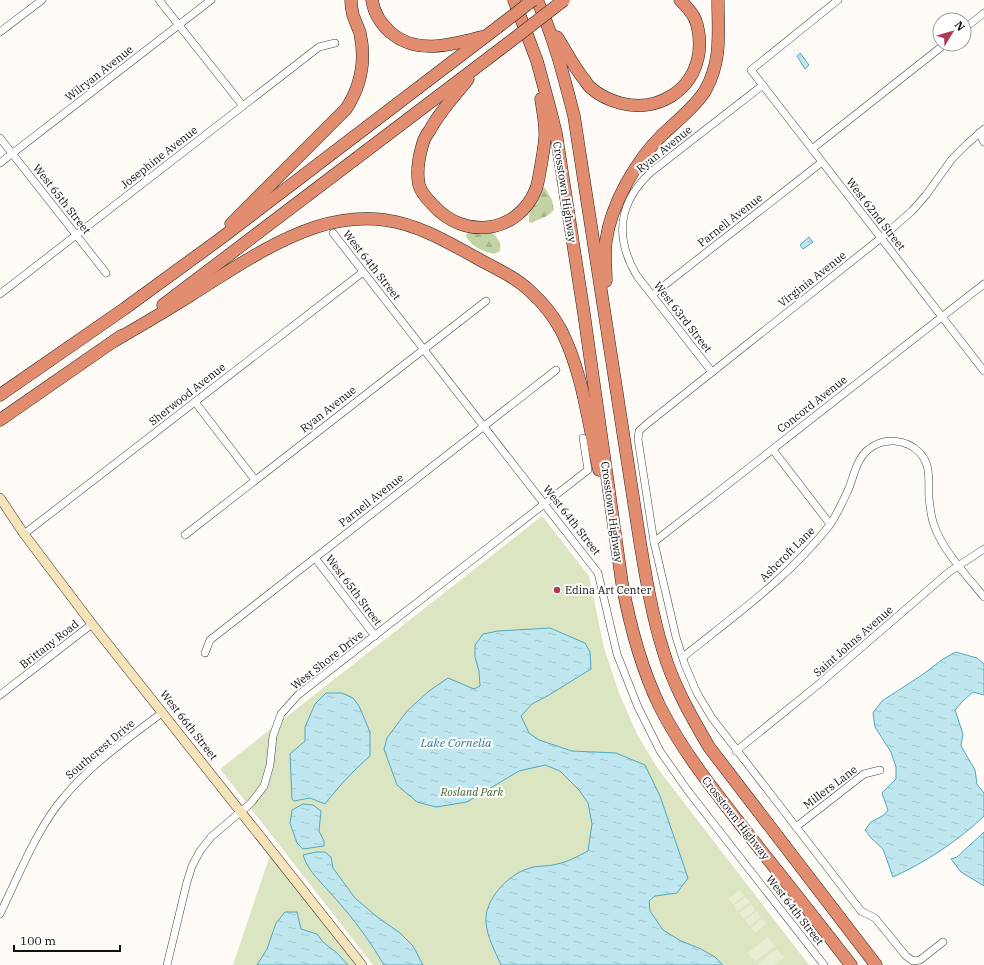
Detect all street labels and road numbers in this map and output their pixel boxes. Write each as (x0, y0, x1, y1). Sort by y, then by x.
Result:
street label: Wilryan Avenue (62, 42, 136, 104)
street label: Ryan Avenue (633, 122, 695, 176)
street label: Josephine Avenue (118, 123, 200, 191)
street label: Crosstown Highway (550, 141, 580, 244)
street label: West 65th Street (30, 161, 94, 237)
street label: West 62nd Street (843, 175, 909, 253)
street label: Parnell Avenue (695, 190, 765, 250)
street label: West 64th Street (340, 227, 404, 303)
street label: Virginia Avenue (775, 248, 849, 310)
street label: West 63rd Street (651, 279, 715, 355)
street label: Sherwood Avenue (146, 360, 228, 428)
street label: Concord Avenue (774, 372, 850, 436)
street label: Ryan Avenue (297, 383, 359, 435)
street label: Crosstown Highway (598, 461, 626, 564)
street label: Parnell Avenue (336, 470, 406, 530)
street label: West 64th Street (540, 482, 604, 558)
street label: Ashcroft Lane (757, 523, 818, 584)
street label: West 65th Street (323, 552, 385, 628)
street label: Saint Johns Avenue (810, 603, 896, 679)
street label: Brittany Road (17, 616, 81, 671)
street label: West Shore Drive (288, 627, 366, 693)
street label: West 66th Street (157, 687, 221, 763)
street label: Southcrest Drive (62, 716, 138, 782)
street label: Millers Lane (800, 762, 860, 812)
street label: Crosstown Highway (699, 774, 773, 863)
street label: West 64th Street (763, 872, 827, 948)

